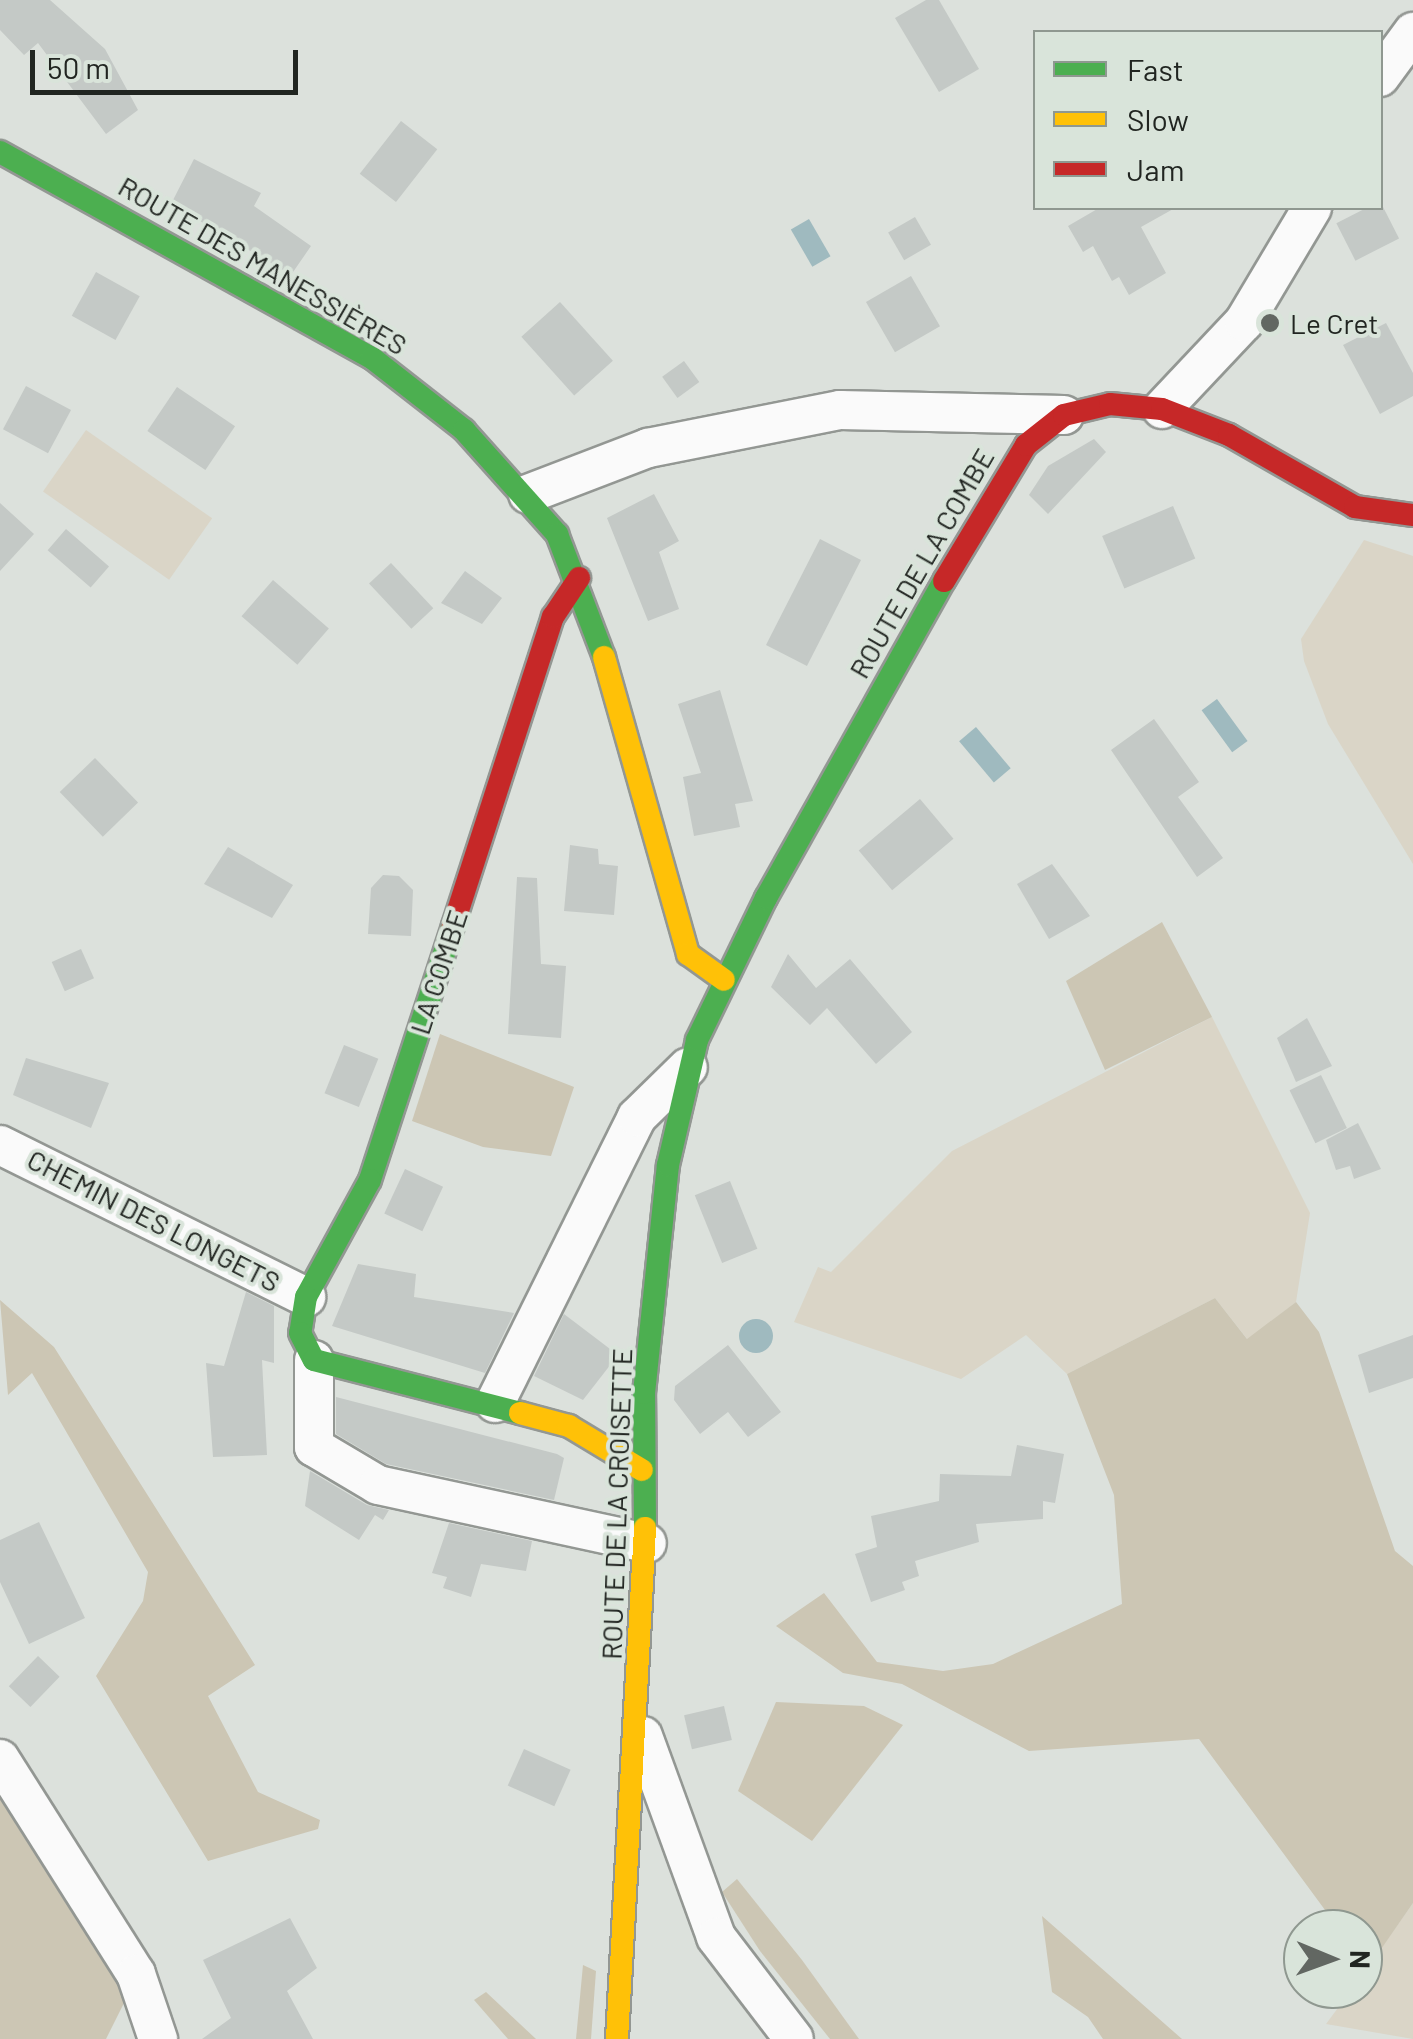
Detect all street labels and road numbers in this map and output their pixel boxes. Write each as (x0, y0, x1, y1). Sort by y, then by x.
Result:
street label: ROUTE DES MANESSIÈRES (113, 169, 413, 361)
street label: ROUTE DE LA COMBE (842, 442, 1000, 684)
street label: LA COMBE (402, 906, 474, 1038)
street label: CHEMIN DES LONGETS (22, 1142, 286, 1298)
street label: ROUTE DE LA CROISETTE (594, 1348, 638, 1660)

